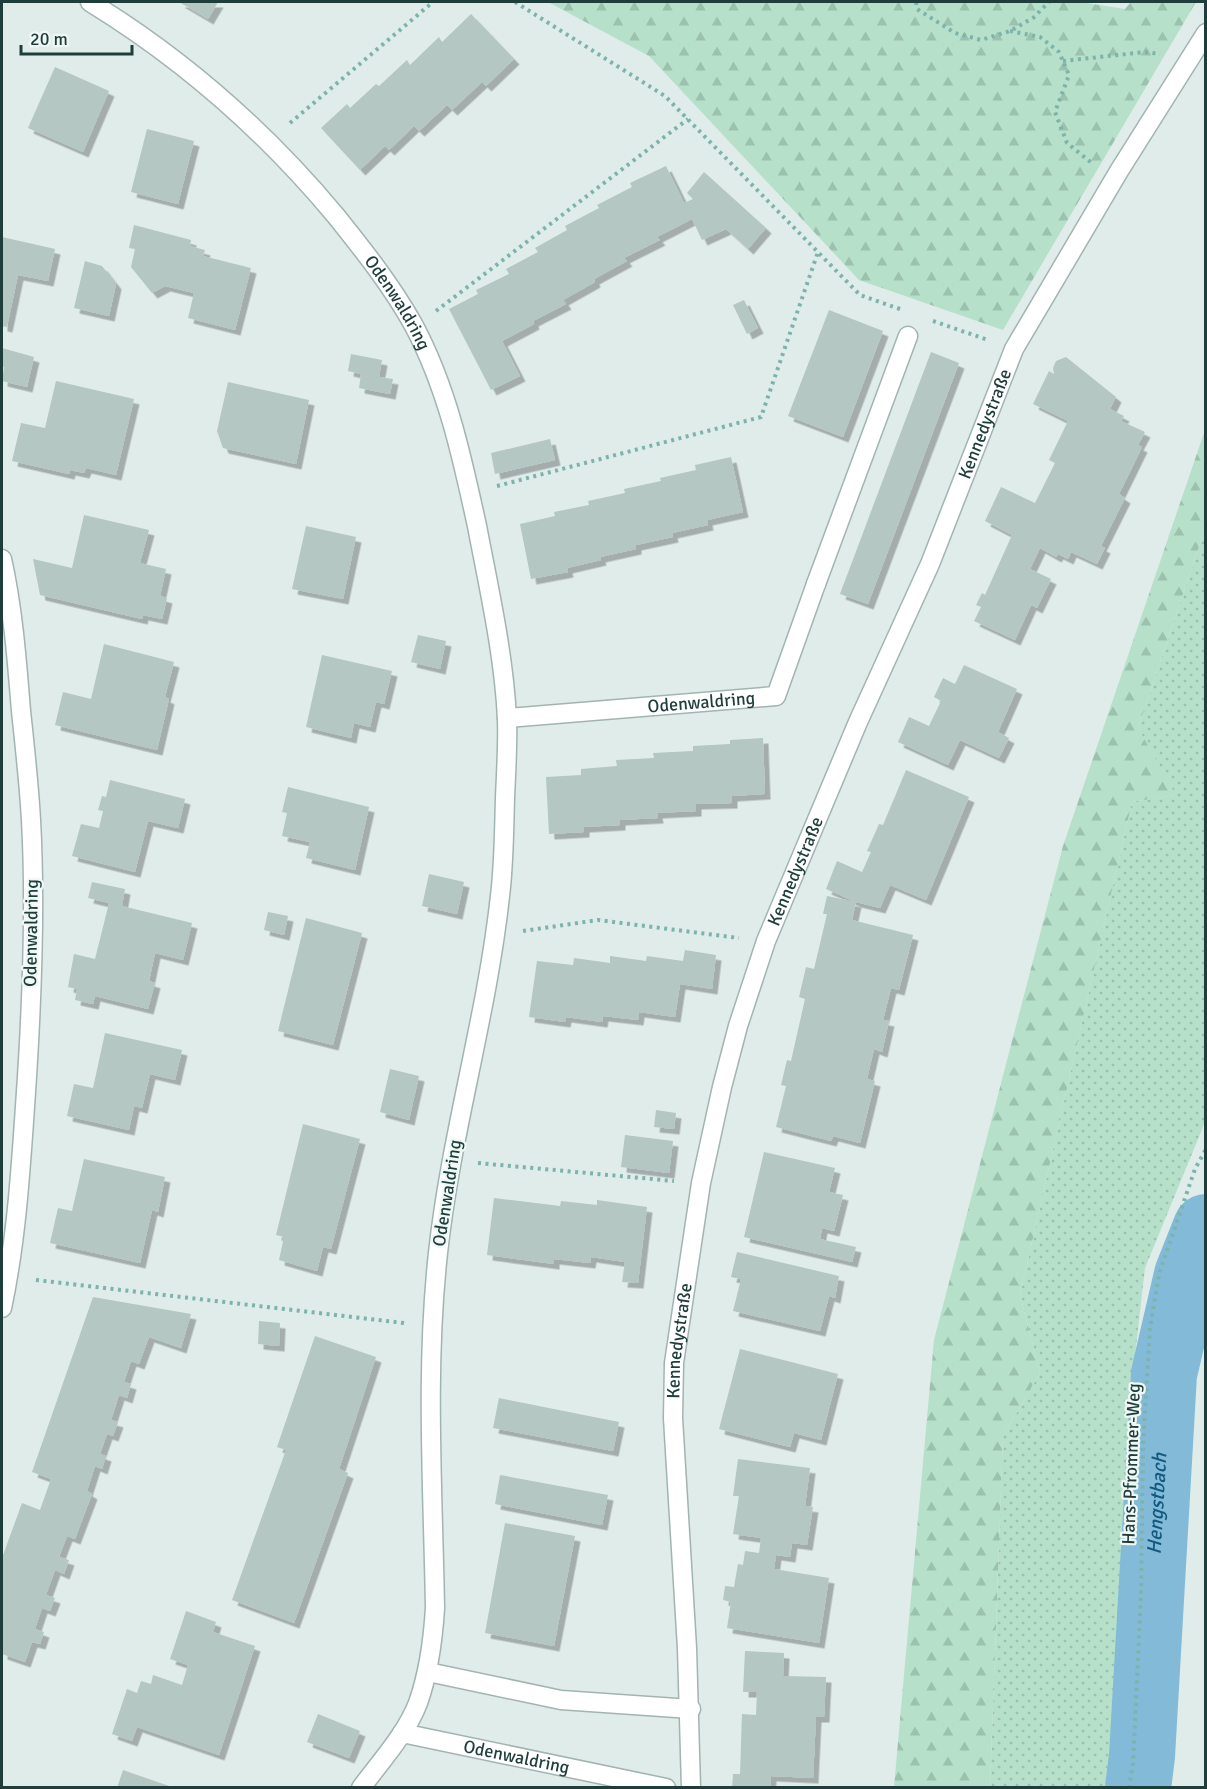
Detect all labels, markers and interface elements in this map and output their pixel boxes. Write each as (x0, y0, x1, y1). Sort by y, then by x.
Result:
scale bar (21, 18, 132, 56)
text: 20 m (30, 28, 68, 50)
street label: Odenwaldring (360, 251, 435, 353)
street label: Kennedystraße (953, 366, 1016, 482)
street label: Odenwaldring (647, 687, 756, 717)
street label: Kennedystraße (763, 813, 828, 929)
street label: Odenwaldring (19, 879, 43, 987)
street label: Odenwaldring (428, 1138, 466, 1248)
street label: Kennedystraße (662, 1282, 697, 1399)
street label: Hans-Pfrommer-Weg (1117, 1383, 1145, 1545)
water label: Hengstbach (1141, 1451, 1172, 1555)
street label: Odenwaldring (462, 1735, 572, 1779)

